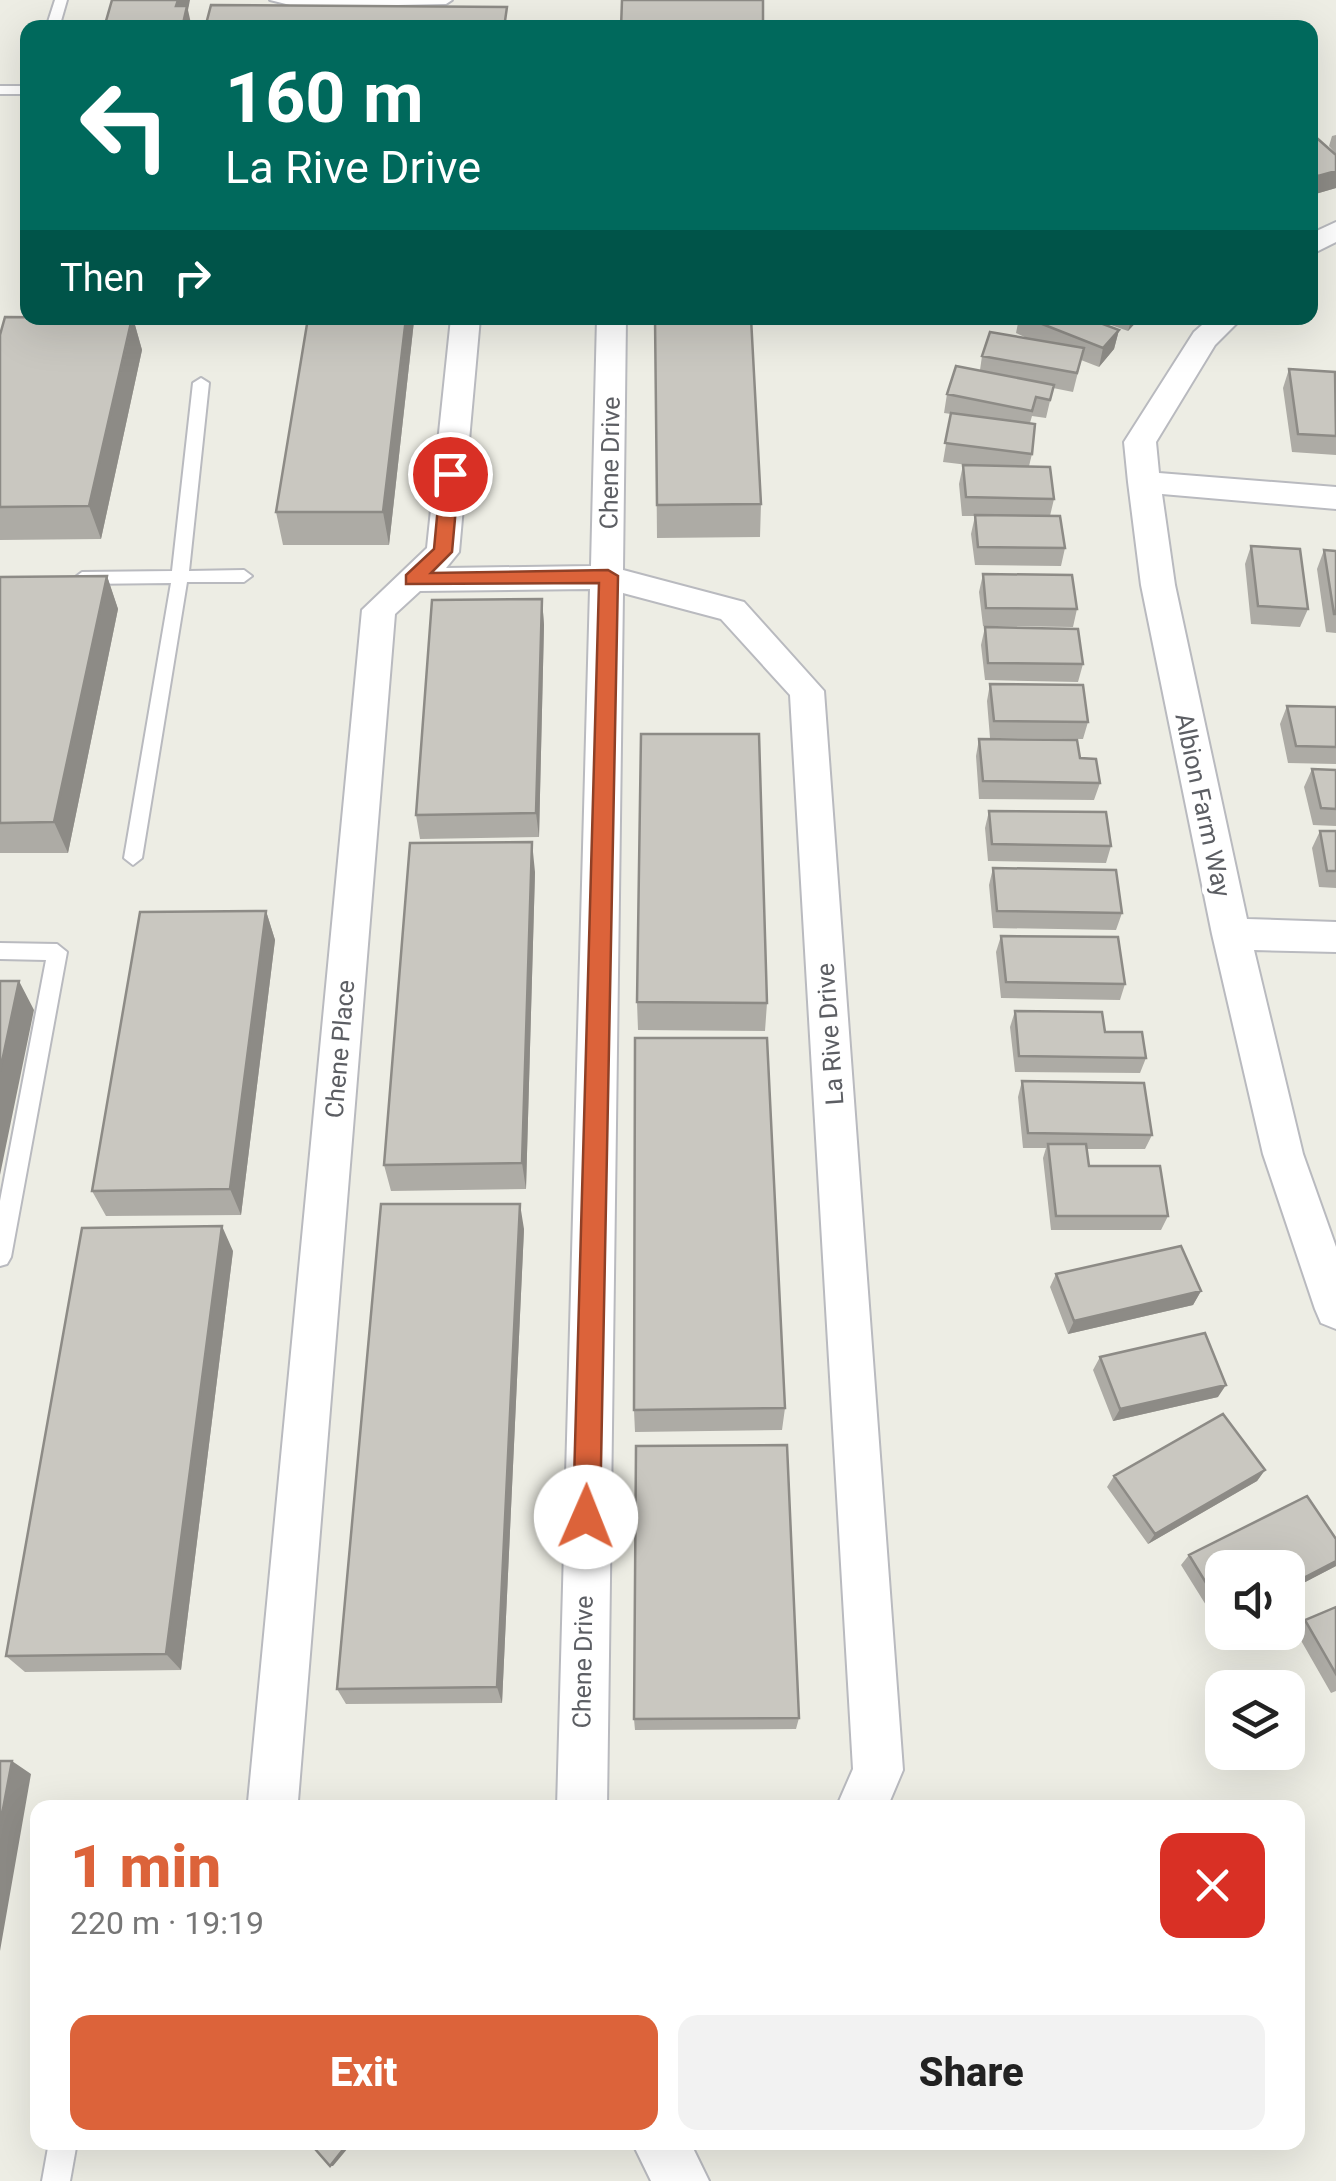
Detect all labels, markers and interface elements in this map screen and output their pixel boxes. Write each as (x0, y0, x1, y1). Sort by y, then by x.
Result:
text: 160 m (225, 57, 424, 139)
icon: left (60, 60, 190, 190)
text: La Rive Drive (225, 141, 481, 194)
icon: right (165, 250, 220, 305)
text: Then (60, 256, 145, 300)
street label: Chene Drive (594, 396, 626, 530)
pin (408, 432, 493, 517)
icon: arrive (423, 447, 478, 502)
street label: Albion Farm Way (1169, 710, 1237, 900)
street label: La Rive Drive (811, 962, 849, 1106)
street label: Chene Place (320, 979, 360, 1119)
position arrow (534, 1465, 638, 1569)
map controls (1205, 1550, 1305, 1770)
button: sound (1205, 1550, 1305, 1650)
street label: Chene Drive (567, 1595, 599, 1729)
button: layers (1205, 1670, 1305, 1770)
text: 1 min (70, 1831, 221, 1902)
button: close (1160, 1833, 1265, 1938)
text: 220 m · 19:19 (70, 1904, 264, 1942)
button: Exit (70, 2015, 658, 2130)
button: Share (678, 2015, 1265, 2130)

